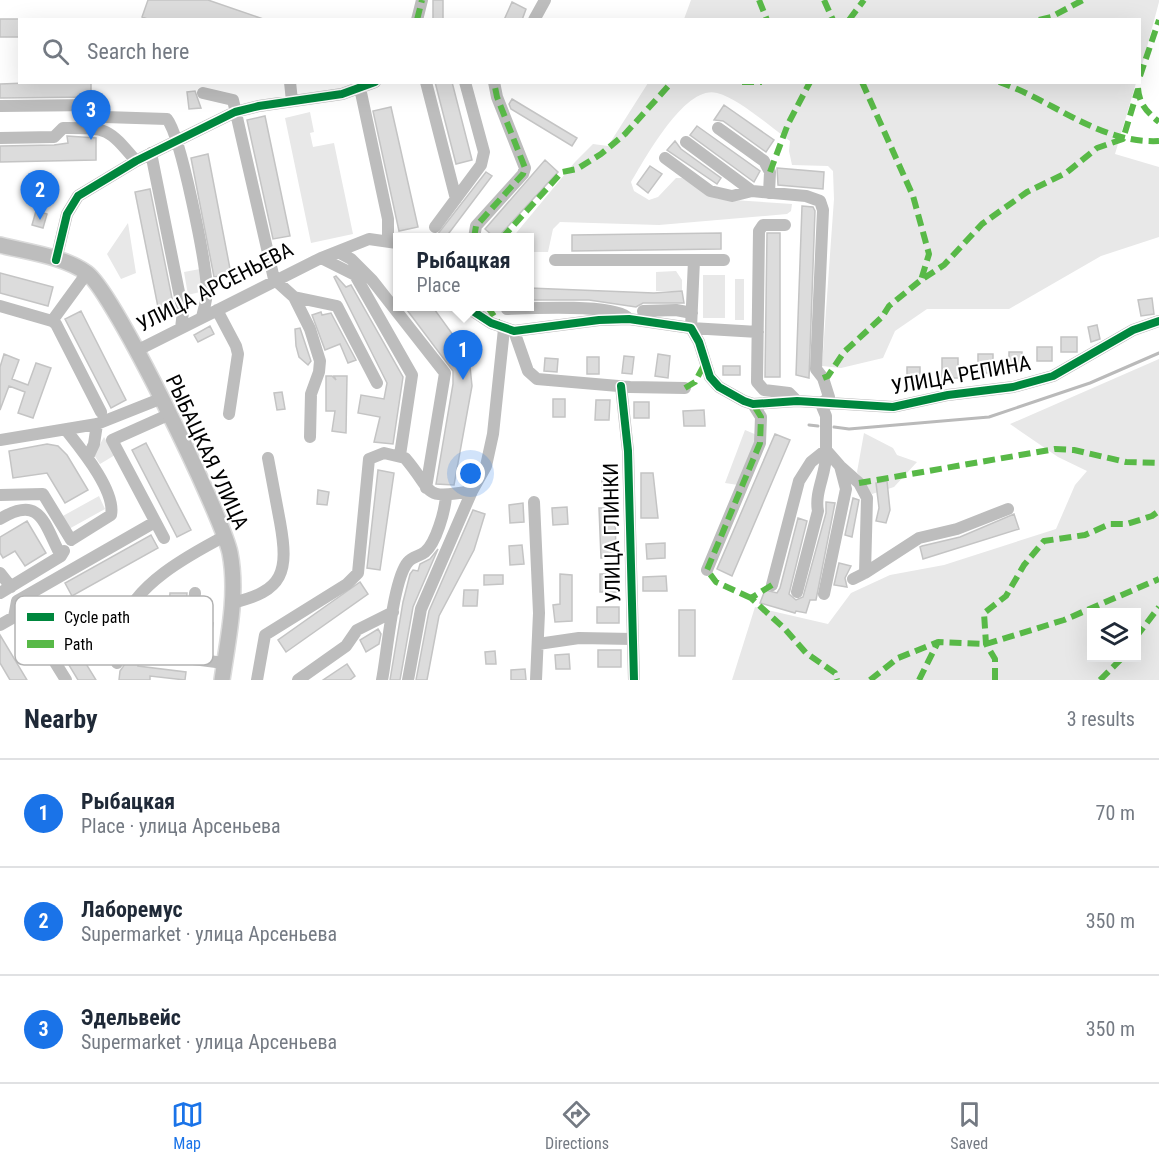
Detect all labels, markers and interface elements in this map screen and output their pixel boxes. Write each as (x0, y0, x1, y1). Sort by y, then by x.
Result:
search box (18, 18, 1141, 84)
icon: search (39, 35, 72, 68)
text: Search here (87, 39, 189, 64)
pin: 3 (72, 90, 110, 140)
pin: 2 (20, 170, 60, 220)
popup (393, 233, 534, 311)
street label: УЛИЦА АРСЕНЬЕВА (133, 237, 297, 337)
text: Рыбацкая (416, 248, 511, 273)
text: Place (416, 273, 460, 297)
pin: 1 (444, 330, 482, 380)
street label: УЛИЦА РЕПИНА (890, 351, 1032, 399)
street label: РЫБАЦКАЯ УЛИЦА (161, 371, 253, 533)
your location (456, 459, 485, 488)
street label: УЛИЦА ГЛИНКИ (599, 463, 625, 603)
legend (15, 596, 213, 665)
text: Cycle path (64, 608, 130, 627)
map controls (1087, 608, 1141, 662)
button: layers (1087, 608, 1141, 662)
text: Path (64, 635, 93, 654)
text: Nearby (24, 704, 98, 734)
text: 3 results (1067, 707, 1135, 731)
text: Рыбацкая (81, 789, 175, 814)
text: 1 (38, 801, 49, 825)
text: 70 m (1096, 801, 1135, 825)
text: Place · улица Арсеньева (81, 814, 281, 838)
text: Лаборемус (81, 897, 183, 922)
text: 2 (38, 909, 49, 933)
text: 350 m (1086, 909, 1135, 933)
text: Supermarket · улица Арсеньева (81, 922, 337, 946)
text: Эдельвейс (81, 1005, 181, 1030)
text: 3 (38, 1017, 49, 1041)
text: 350 m (1086, 1017, 1135, 1041)
text: Supermarket · улица Арсеньева (81, 1030, 337, 1054)
tab: Map (171, 1098, 204, 1153)
tab: Directions (545, 1098, 609, 1153)
tab: Saved (950, 1098, 988, 1153)

